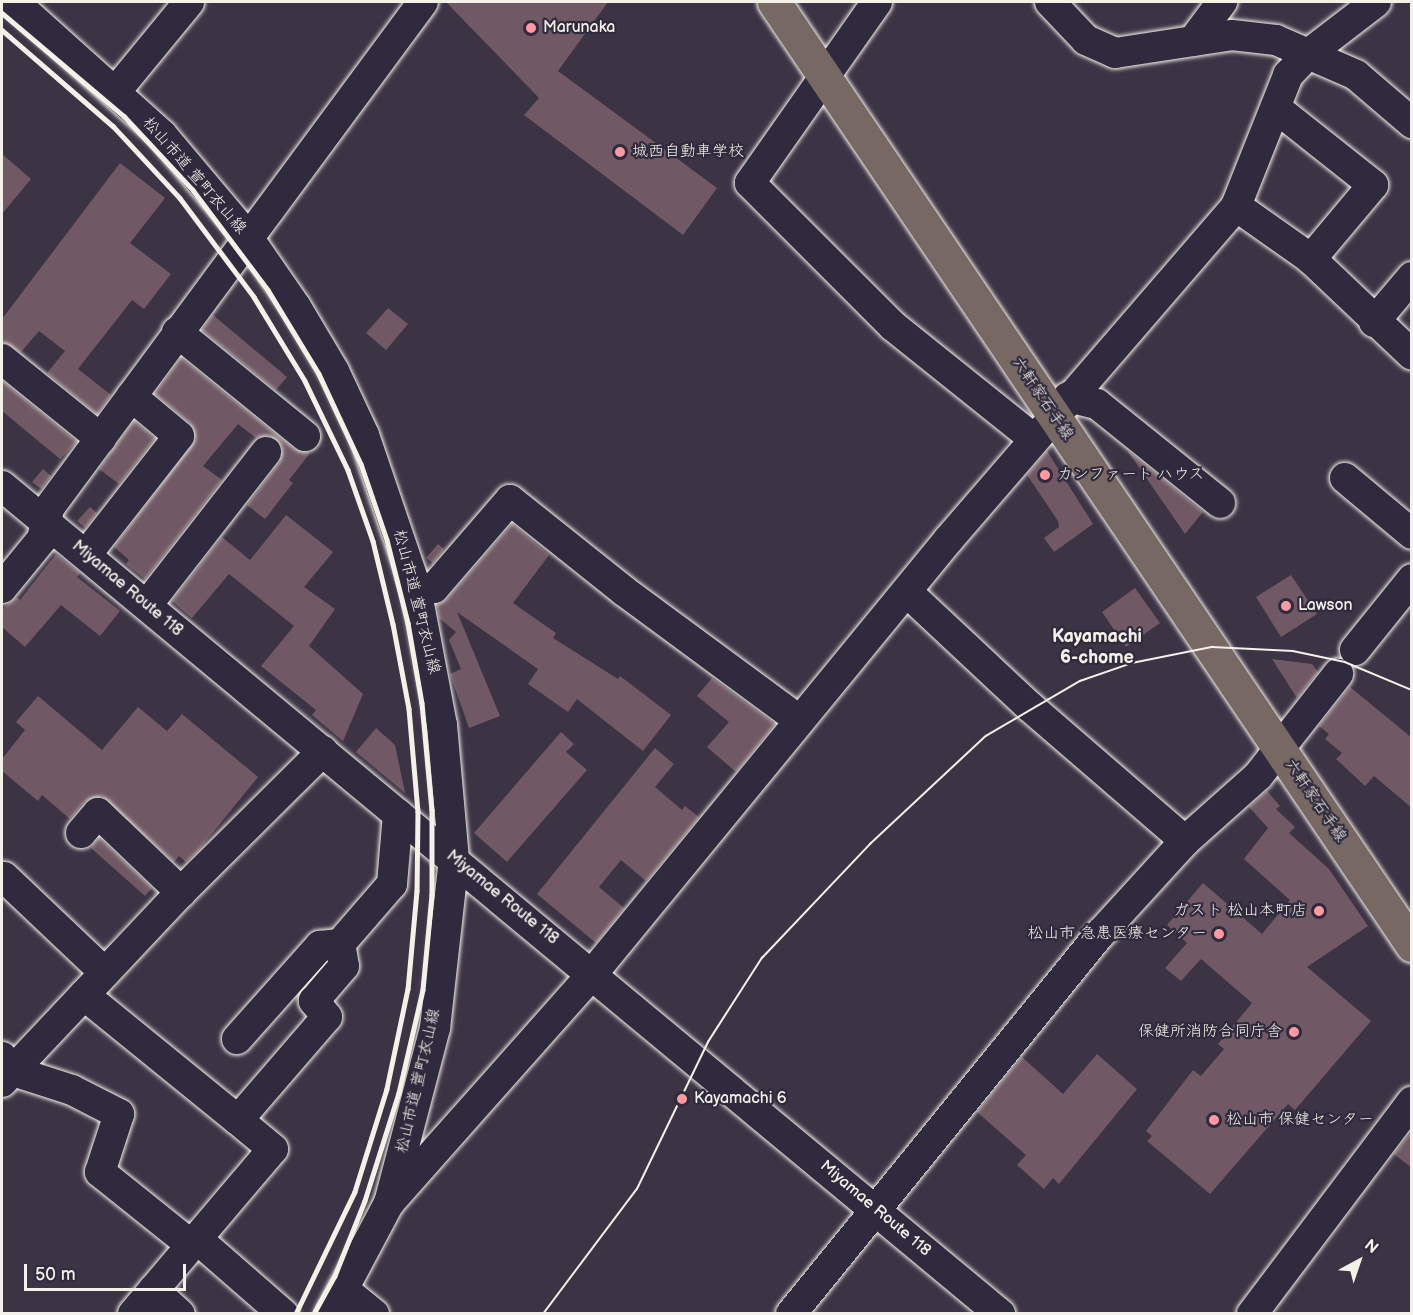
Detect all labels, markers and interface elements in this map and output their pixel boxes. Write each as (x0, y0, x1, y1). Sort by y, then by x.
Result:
place label: Marunaka (543, 18, 615, 38)
marker: Marunaka (524, 21, 538, 35)
street label: 松山市道 萱町衣山線 (138, 114, 250, 238)
place label: 城西自動車学校 (632, 142, 744, 162)
marker: 城西自動車学校 (613, 145, 627, 159)
street label: 六軒家石手線 (1007, 354, 1077, 444)
place label: カンファート ハウス (1057, 465, 1205, 485)
marker: カンファート ハウス (1038, 468, 1052, 482)
street label: 松山市道 萱町衣山線 (389, 528, 443, 676)
street label: Miyamae Route 118 (68, 537, 186, 641)
place label: Lawson (1298, 596, 1353, 616)
marker: Lawson (1279, 599, 1293, 613)
district label: Kayamachi 6-chome (1052, 627, 1142, 670)
street label: 六軒家石手線 (1280, 756, 1350, 846)
street label: Miyamae Route 118 (442, 847, 562, 949)
place label: ガスト 松山本町店 (1175, 901, 1307, 921)
marker: ガスト 松山本町店 (1312, 904, 1326, 918)
place label: 松山市 急患医療センター (1027, 924, 1207, 944)
marker: 松山市 急患医療センター (1212, 927, 1226, 941)
street label: 松山市道 萱町衣山線 (393, 1007, 445, 1155)
place label: 保健所消防合同庁舎 (1138, 1022, 1282, 1042)
marker: 保健所消防合同庁舎 (1287, 1025, 1301, 1039)
place label: Kayamachi 6 (694, 1089, 787, 1109)
marker: Kayamachi 6 (675, 1092, 689, 1106)
place label: 松山市 保健センター (1226, 1110, 1374, 1130)
marker: 松山市 保健センター (1207, 1113, 1221, 1127)
street label: Miyamae Route 118 (816, 1157, 934, 1261)
north arrow (1329, 1231, 1389, 1291)
text: N (1360, 1236, 1382, 1258)
scale bar (27, 1252, 189, 1290)
text: 50 m (35, 1264, 76, 1285)

